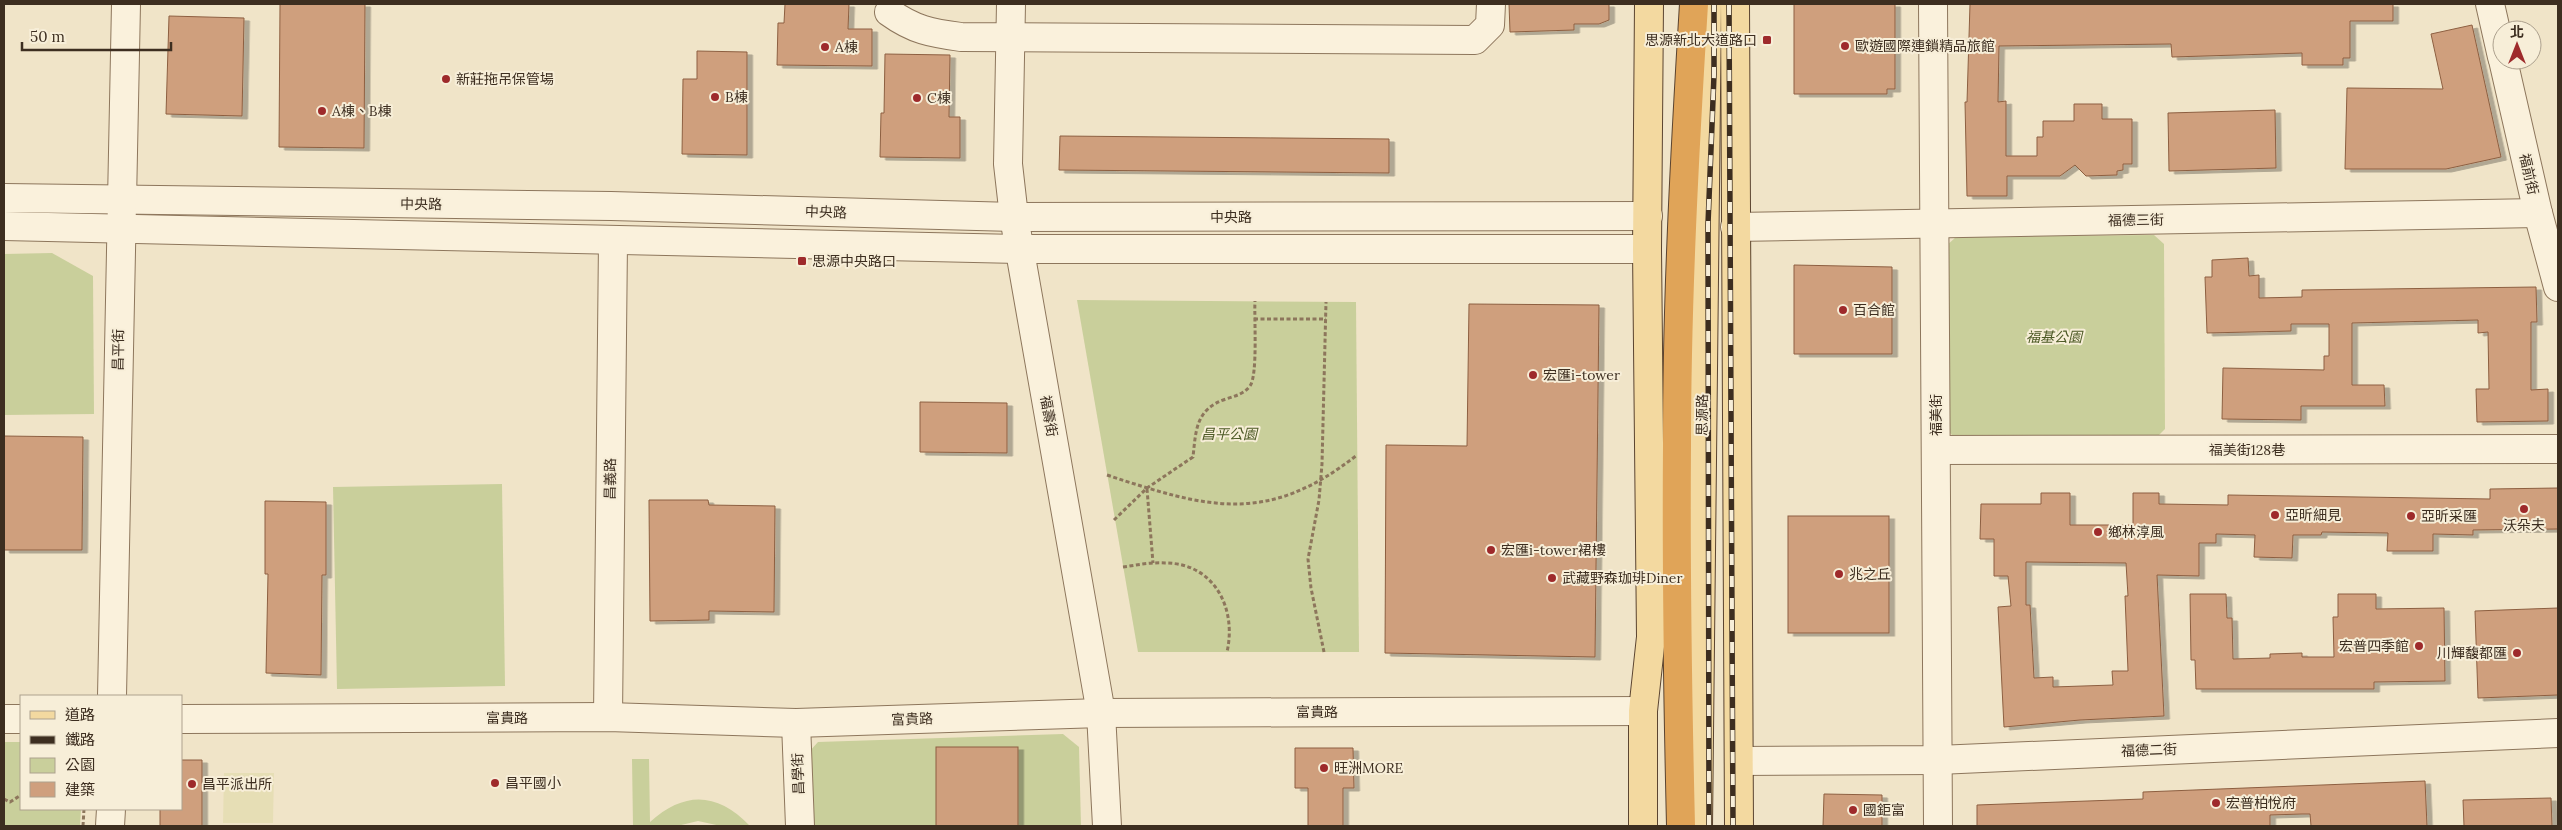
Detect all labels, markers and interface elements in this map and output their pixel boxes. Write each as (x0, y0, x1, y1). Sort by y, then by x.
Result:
scale bar (22, 20, 171, 52)
north arrow (2492, 20, 2542, 70)
text: 北 (2510, 23, 2524, 41)
text: 50 m (30, 27, 65, 46)
place label: 思源新北大道路口 (1645, 31, 1757, 49)
marker: 思源新北大道路口 (1761, 34, 1773, 46)
place label: 歐遊國際連鎖精品旅館 (1855, 37, 1995, 55)
place label: A棟 (834, 38, 858, 56)
marker: 歐遊國際連鎖精品旅館 (1839, 40, 1851, 52)
marker: A棟 (819, 41, 831, 53)
place label: 新莊拖吊保管場 (456, 70, 554, 88)
marker: 新莊拖吊保管場 (440, 73, 452, 85)
place label: B棟 (725, 88, 748, 106)
place label: C棟 (927, 89, 951, 107)
marker: B棟 (709, 91, 721, 103)
marker: C棟 (911, 92, 923, 104)
place label: A棟、B棟 (331, 102, 391, 120)
marker: A棟、B棟 (316, 105, 328, 117)
street label: 福前街 (2516, 152, 2542, 196)
street label: 中央路 (400, 195, 442, 213)
street label: 中央路 (805, 202, 847, 222)
street label: 中央路 (1210, 208, 1252, 226)
street label: 福德三街 (2108, 211, 2164, 229)
place label: 思源中央路口 (812, 252, 896, 270)
marker: 思源中央路口 (796, 255, 808, 267)
place label: 百合館 (1853, 301, 1895, 319)
marker: 百合館 (1837, 304, 1849, 316)
park label: 福基公園 (2026, 328, 2084, 346)
street label: 昌平街 (109, 329, 127, 371)
place label: 宏匯i-tower (1543, 366, 1620, 384)
marker: 宏匯i-tower (1527, 369, 1539, 381)
street label: 福壽街 (1036, 394, 1062, 438)
street label: 思源路 (1693, 394, 1711, 436)
street label: 福美街 (1927, 394, 1945, 436)
park label: 昌平公園 (1201, 425, 1259, 443)
street label: 福美街128巷 (2209, 441, 2285, 459)
street label: 昌義路 (601, 458, 619, 500)
marker: 沃朵夫 (2518, 503, 2530, 515)
place label: 亞昕細見 (2285, 506, 2341, 524)
place label: 亞昕采匯 (2421, 507, 2477, 525)
marker: 亞昕細見 (2269, 509, 2281, 521)
marker: 亞昕采匯 (2405, 510, 2417, 522)
place label: 沃朵夫 (2503, 516, 2545, 534)
place label: 鄉林淳風 (2108, 523, 2164, 541)
marker: 鄉林淳風 (2092, 526, 2104, 538)
place label: 宏匯i-tower裙樓 (1501, 541, 1606, 559)
marker: 宏匯i-tower裙樓 (1485, 544, 1497, 556)
place label: 兆之丘 (1849, 565, 1891, 583)
marker: 兆之丘 (1833, 568, 1845, 580)
place label: 武藏野森珈琲Diner (1562, 569, 1683, 587)
marker: 武藏野森珈琲Diner (1546, 572, 1558, 584)
place label: 宏普四季館 (2339, 637, 2409, 655)
marker: 宏普四季館 (2413, 640, 2425, 652)
place label: 川輝馥都匯 (2437, 644, 2507, 662)
marker: 川輝馥都匯 (2511, 647, 2523, 659)
legend (20, 695, 182, 810)
street label: 富貴路 (1296, 703, 1338, 721)
text: 道路 (65, 705, 95, 724)
street label: 富貴路 (486, 709, 528, 727)
street label: 富貴路 (891, 709, 933, 729)
text: 鐵路 (65, 730, 95, 749)
street label: 福德二街 (2121, 740, 2177, 760)
street label: 昌學街 (788, 753, 808, 795)
text: 公園 (65, 755, 95, 774)
place label: 旺洲MORE (1334, 759, 1404, 777)
marker: 旺洲MORE (1318, 762, 1330, 774)
place label: 昌平國小 (505, 774, 561, 792)
place label: 昌平派出所 (202, 775, 272, 793)
marker: 昌平國小 (489, 777, 501, 789)
marker: 昌平派出所 (186, 778, 198, 790)
text: 建築 (65, 780, 95, 799)
place label: 宏普柏悅府 (2226, 794, 2296, 812)
marker: 宏普柏悅府 (2210, 797, 2222, 809)
place label: 國鉅富 (1863, 801, 1905, 819)
marker: 國鉅富 (1847, 804, 1859, 816)

